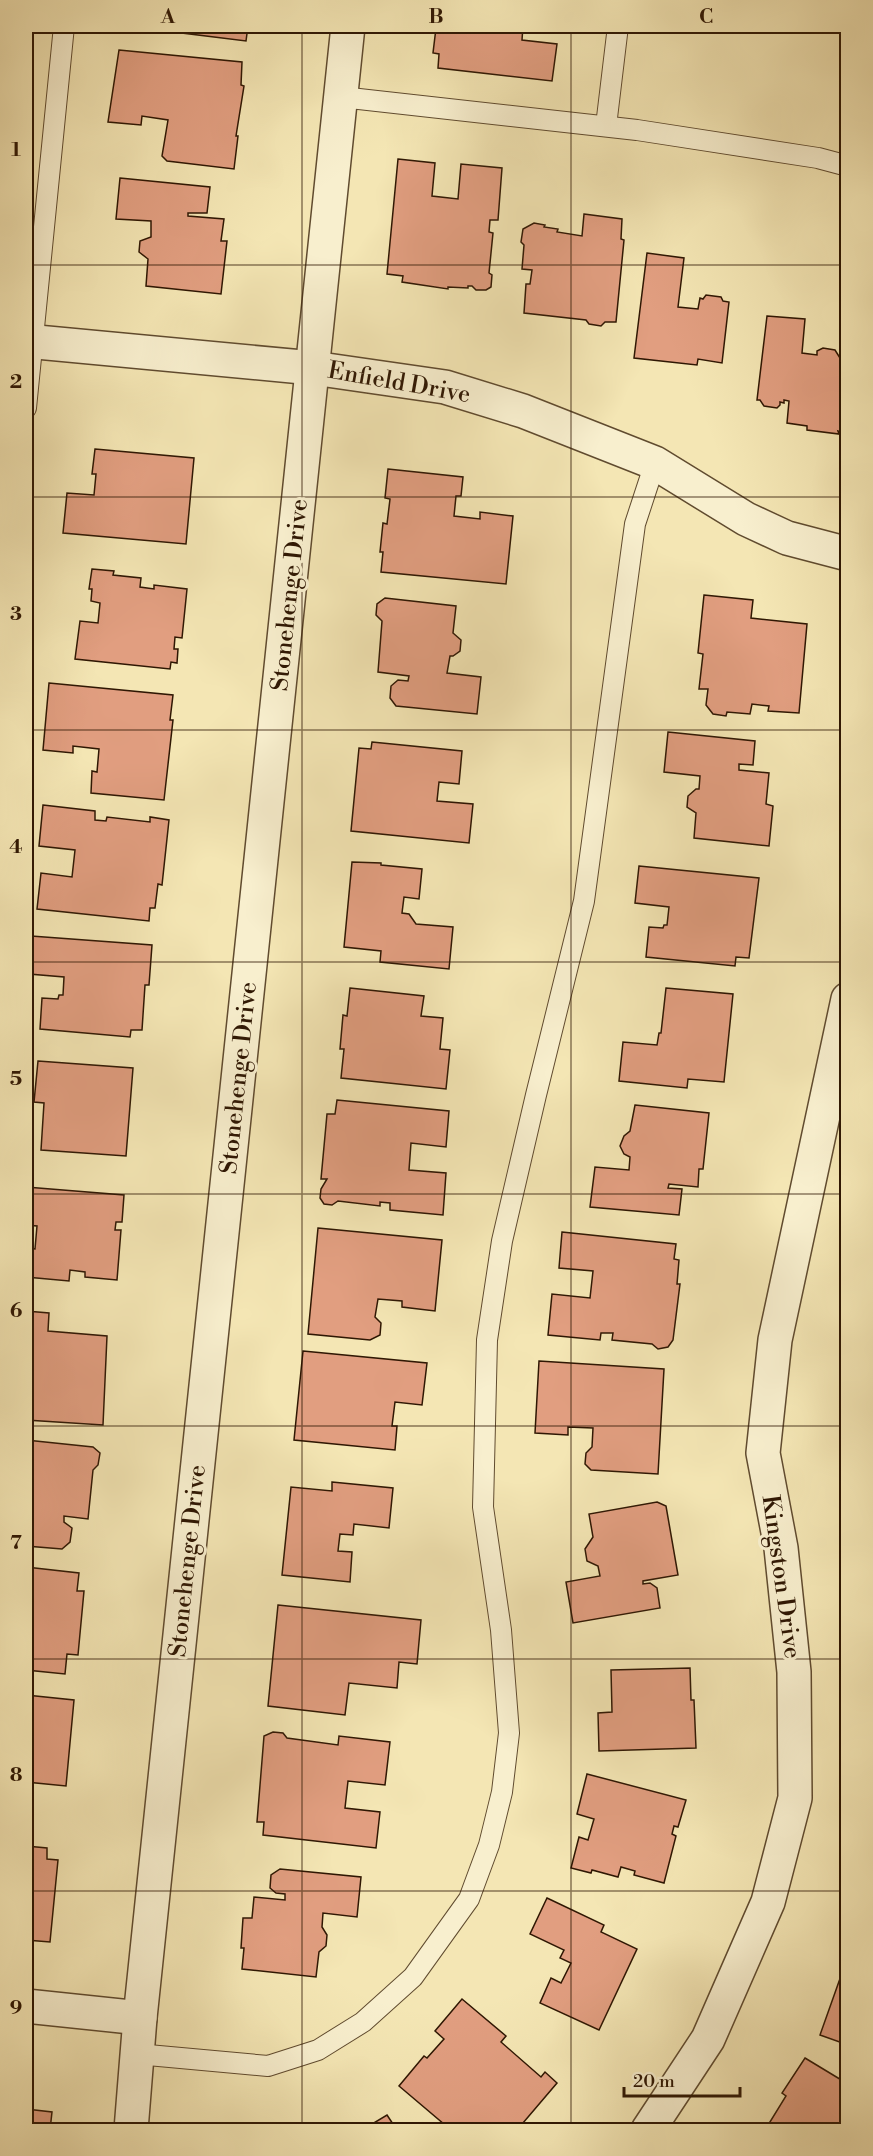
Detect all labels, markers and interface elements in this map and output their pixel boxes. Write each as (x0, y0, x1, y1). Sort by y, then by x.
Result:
text: A (160, 5, 176, 30)
text: B (428, 5, 444, 30)
text: C (699, 5, 713, 30)
text: 1 (11, 138, 21, 163)
street label: Enfield Drive (325, 356, 473, 410)
text: 2 (10, 370, 22, 395)
street label: Stonehenge Drive (265, 497, 315, 693)
text: 3 (10, 602, 22, 627)
text: 4 (9, 835, 23, 860)
street label: Stonehenge Drive (214, 980, 264, 1176)
text: 5 (10, 1067, 22, 1092)
text: 6 (10, 1299, 23, 1324)
street label: Stonehenge Drive (163, 1463, 213, 1659)
street label: Kingston Drive (755, 1493, 807, 1661)
text: 7 (10, 1531, 22, 1556)
text: 8 (10, 1763, 23, 1788)
text: 9 (10, 1996, 22, 2021)
scale bar (624, 2060, 740, 2098)
text: 20 m (633, 2070, 675, 2093)

